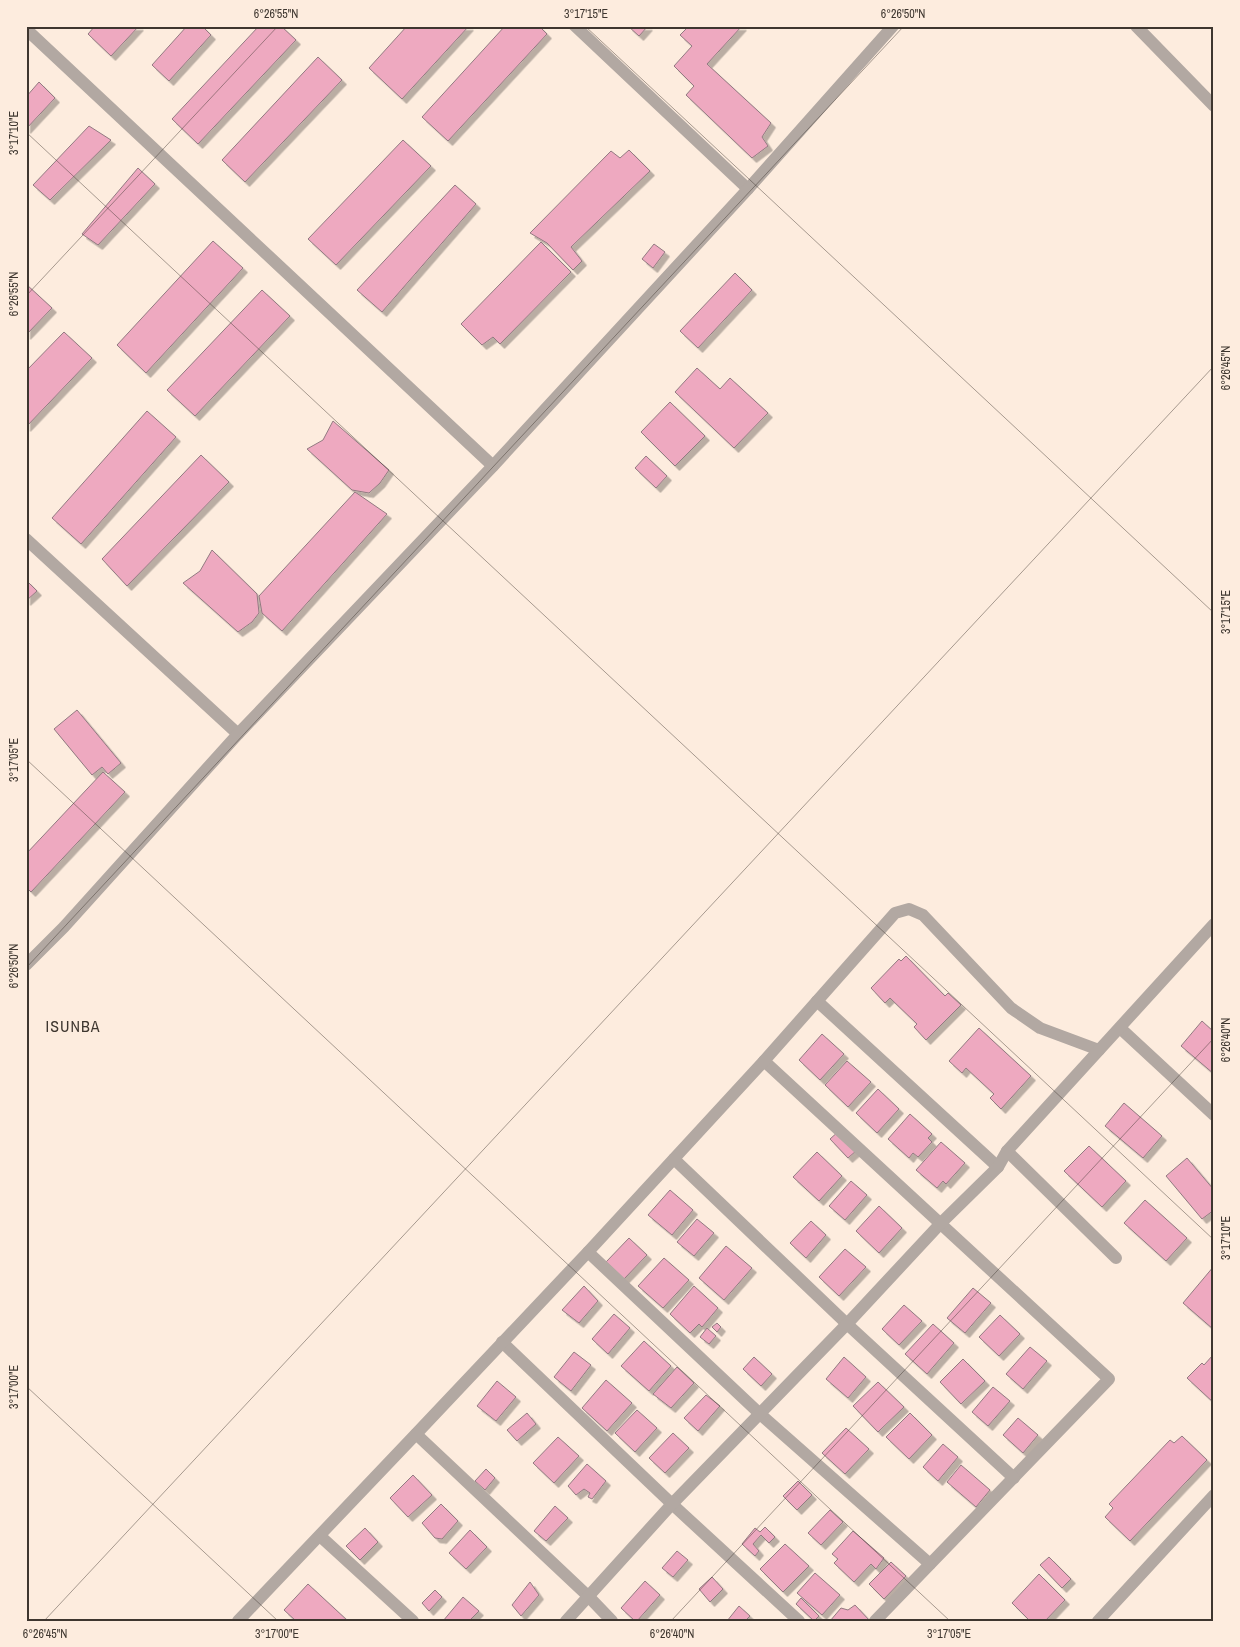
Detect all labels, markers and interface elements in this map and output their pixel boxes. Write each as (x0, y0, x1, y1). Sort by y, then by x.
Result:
text: 6°26'55"N (254, 6, 298, 22)
text: 3°17'15"E (564, 6, 608, 22)
text: 6°26'50"N (881, 6, 925, 22)
text: 3°17'10"E (6, 111, 22, 155)
text: 6°26'55"N (6, 272, 22, 316)
text: 6°26'45"N (1218, 346, 1234, 390)
text: 3°17'15"E (1218, 590, 1234, 634)
text: 3°17'05"E (6, 738, 22, 782)
text: 6°26'50"N (6, 944, 22, 988)
district label: ISUNBA (46, 1015, 100, 1037)
text: 6°26'40"N (1218, 1018, 1234, 1062)
text: 3°17'10"E (1218, 1216, 1234, 1260)
text: 3°17'00"E (6, 1365, 22, 1409)
text: 6°26'45"N (23, 1626, 67, 1642)
text: 3°17'00"E (255, 1626, 299, 1642)
text: 6°26'40"N (650, 1626, 694, 1642)
text: 3°17'05"E (927, 1626, 971, 1642)

